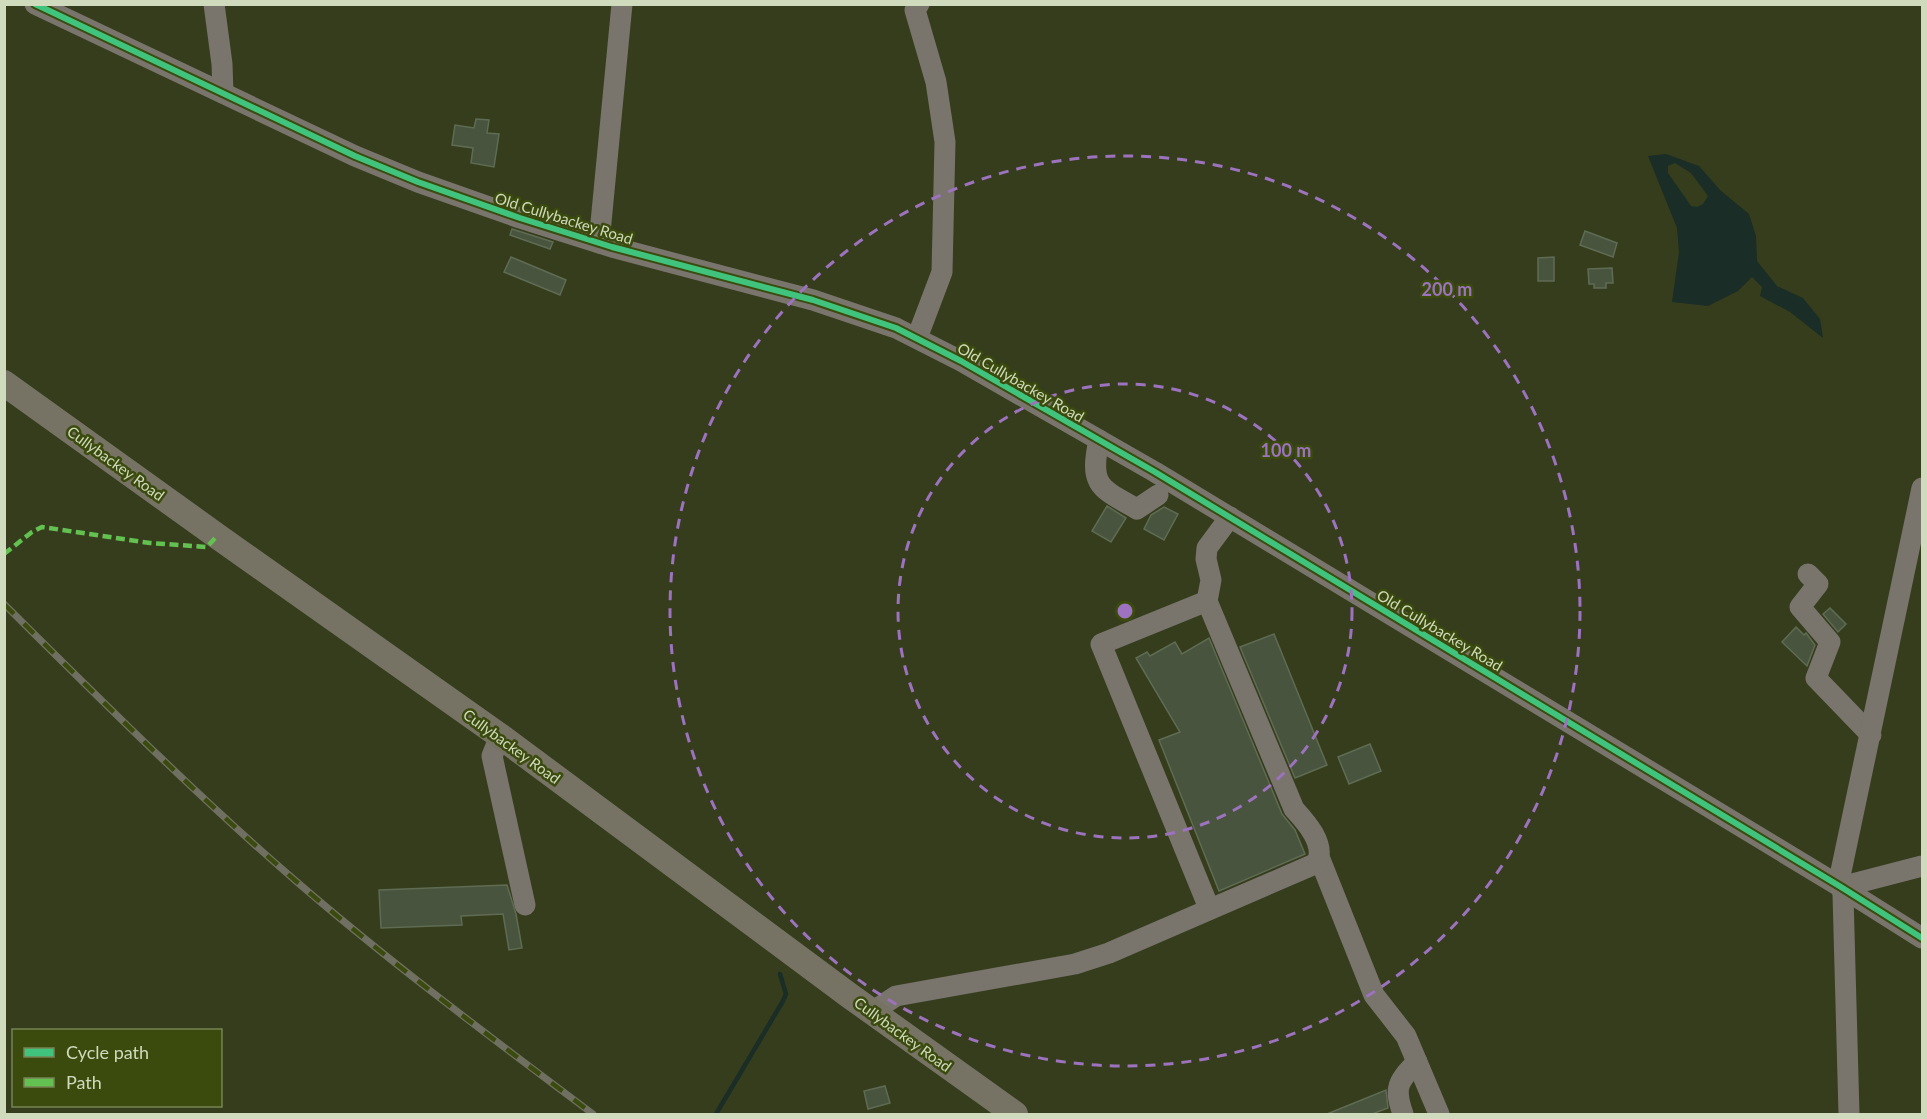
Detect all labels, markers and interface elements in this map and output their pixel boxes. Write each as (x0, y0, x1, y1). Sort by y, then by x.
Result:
street label: Old Cullybackey Road (493, 188, 635, 248)
text: 200 m (1422, 278, 1472, 300)
street label: Old Cullybackey Road (955, 338, 1087, 426)
street label: Cullybackey Road (64, 422, 168, 504)
text: 100 m (1261, 439, 1311, 461)
street label: Old Cullybackey Road (1374, 585, 1506, 675)
centre of rings (1115, 601, 1135, 621)
street label: Cullybackey Road (460, 705, 564, 787)
street label: Cullybackey Road (851, 993, 955, 1075)
legend (12, 1029, 222, 1107)
text: Cycle path (66, 1041, 149, 1063)
text: Path (66, 1071, 102, 1093)

